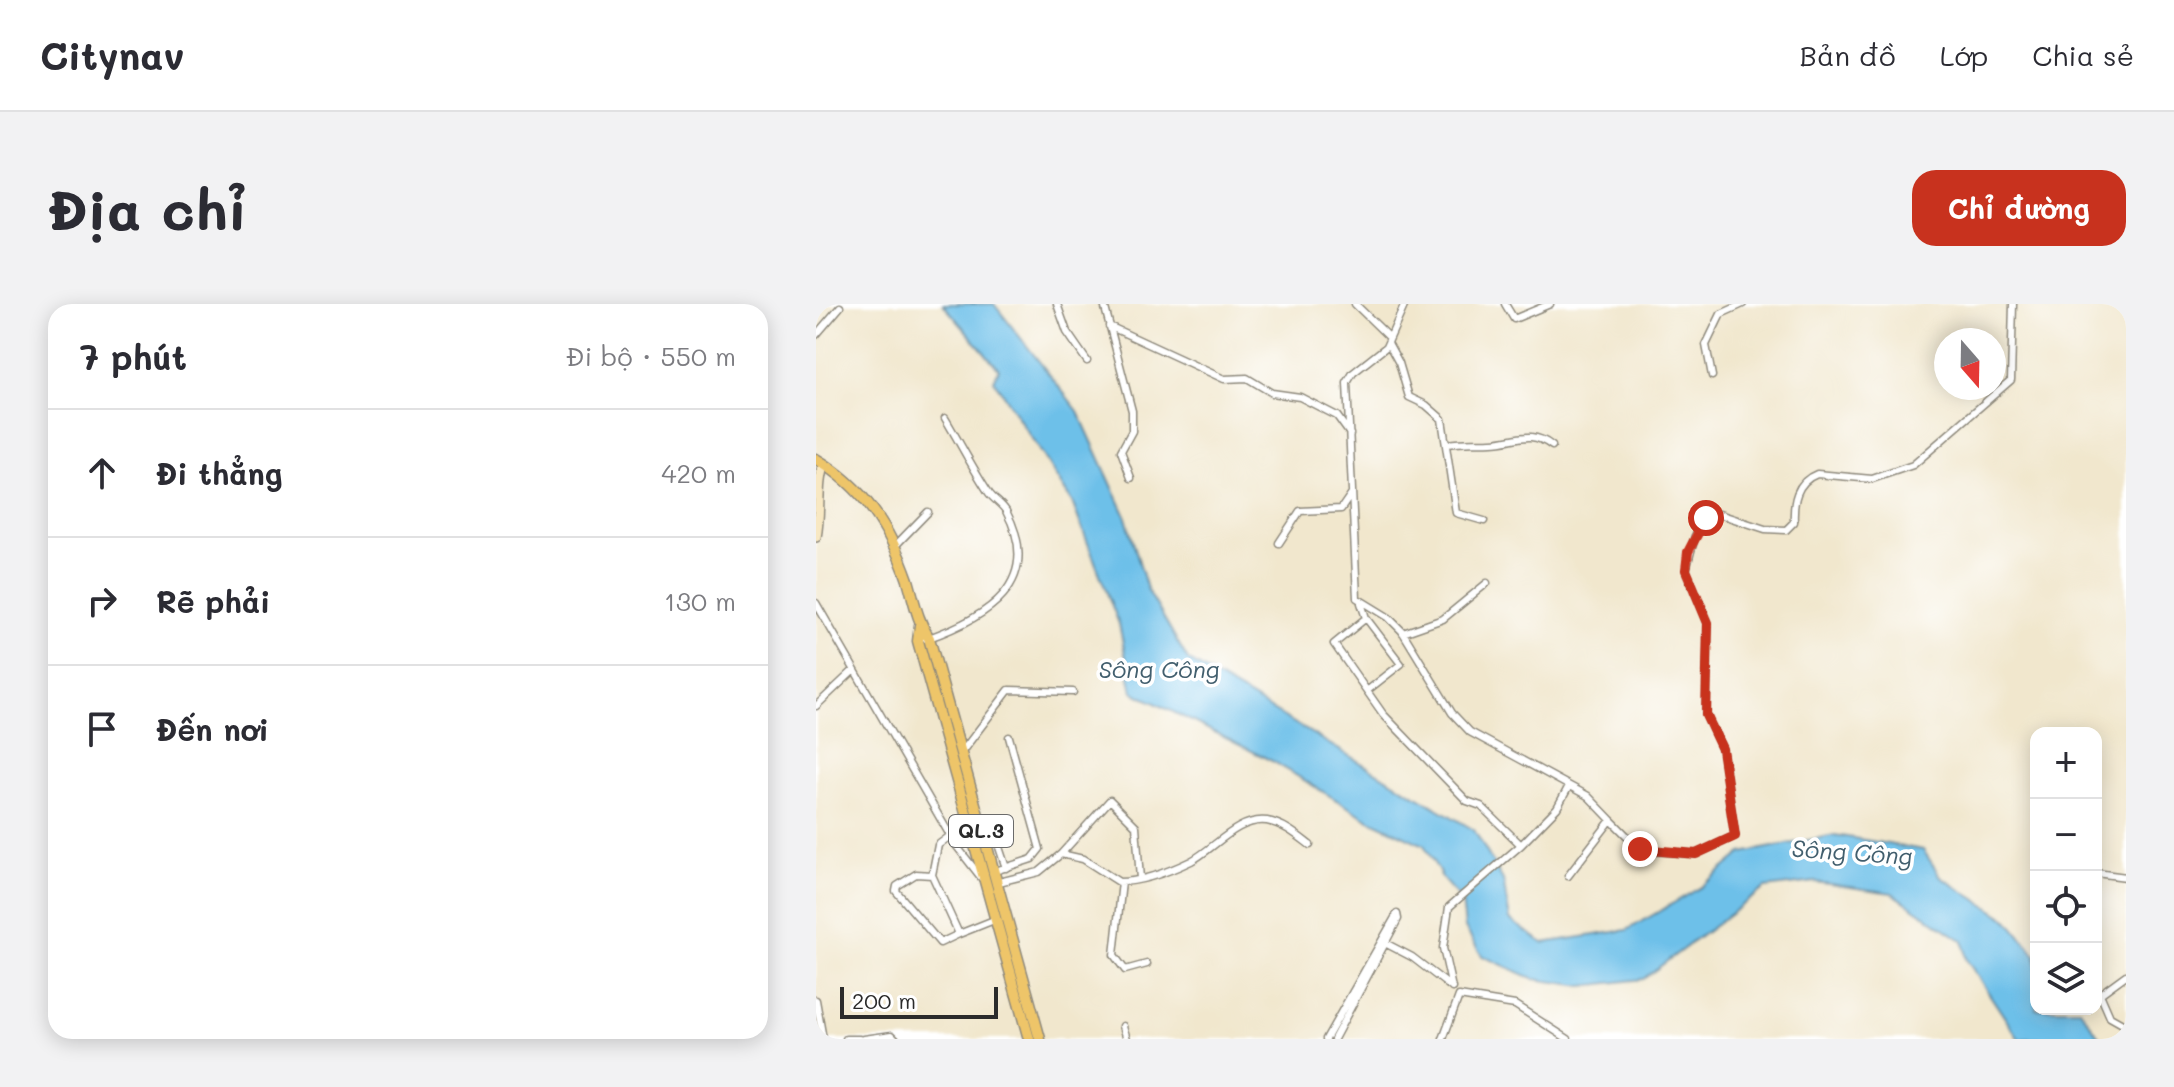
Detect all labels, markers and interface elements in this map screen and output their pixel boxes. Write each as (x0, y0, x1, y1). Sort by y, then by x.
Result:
text: Citynav (40, 30, 184, 80)
text: Bản đồ (1800, 37, 1896, 73)
text: Lớp (1940, 37, 1988, 73)
text: Chia sẻ (2032, 37, 2134, 73)
button: Chỉ đường (1912, 170, 2126, 246)
text: Địa chỉ (48, 172, 247, 245)
north arrow (1934, 328, 2006, 400)
text: 7 phút (80, 334, 187, 379)
text: Đi bộ · 550 m (566, 339, 736, 373)
icon: ahead (80, 451, 124, 495)
text: Đi thẳng (156, 453, 283, 493)
text: 420 m (661, 456, 736, 490)
route start (1688, 500, 1724, 536)
icon: right (80, 579, 124, 623)
text: Rẽ phải (156, 581, 270, 621)
text: 130 m (664, 584, 736, 618)
water label: Sông Công (1098, 653, 1220, 684)
icon: arrive (80, 707, 124, 751)
text: Đến nơi (156, 709, 269, 749)
map controls (2030, 727, 2102, 1015)
button: + (2030, 727, 2102, 799)
button: − (2030, 799, 2102, 871)
road number: QL.3 (949, 815, 1013, 847)
route end (1622, 831, 1658, 867)
water label: Sông Công (1791, 832, 1914, 871)
button: locate (2030, 871, 2102, 943)
button: layers (2030, 943, 2102, 1015)
scale bar (840, 983, 998, 1019)
text: 200 m (852, 986, 916, 1015)

